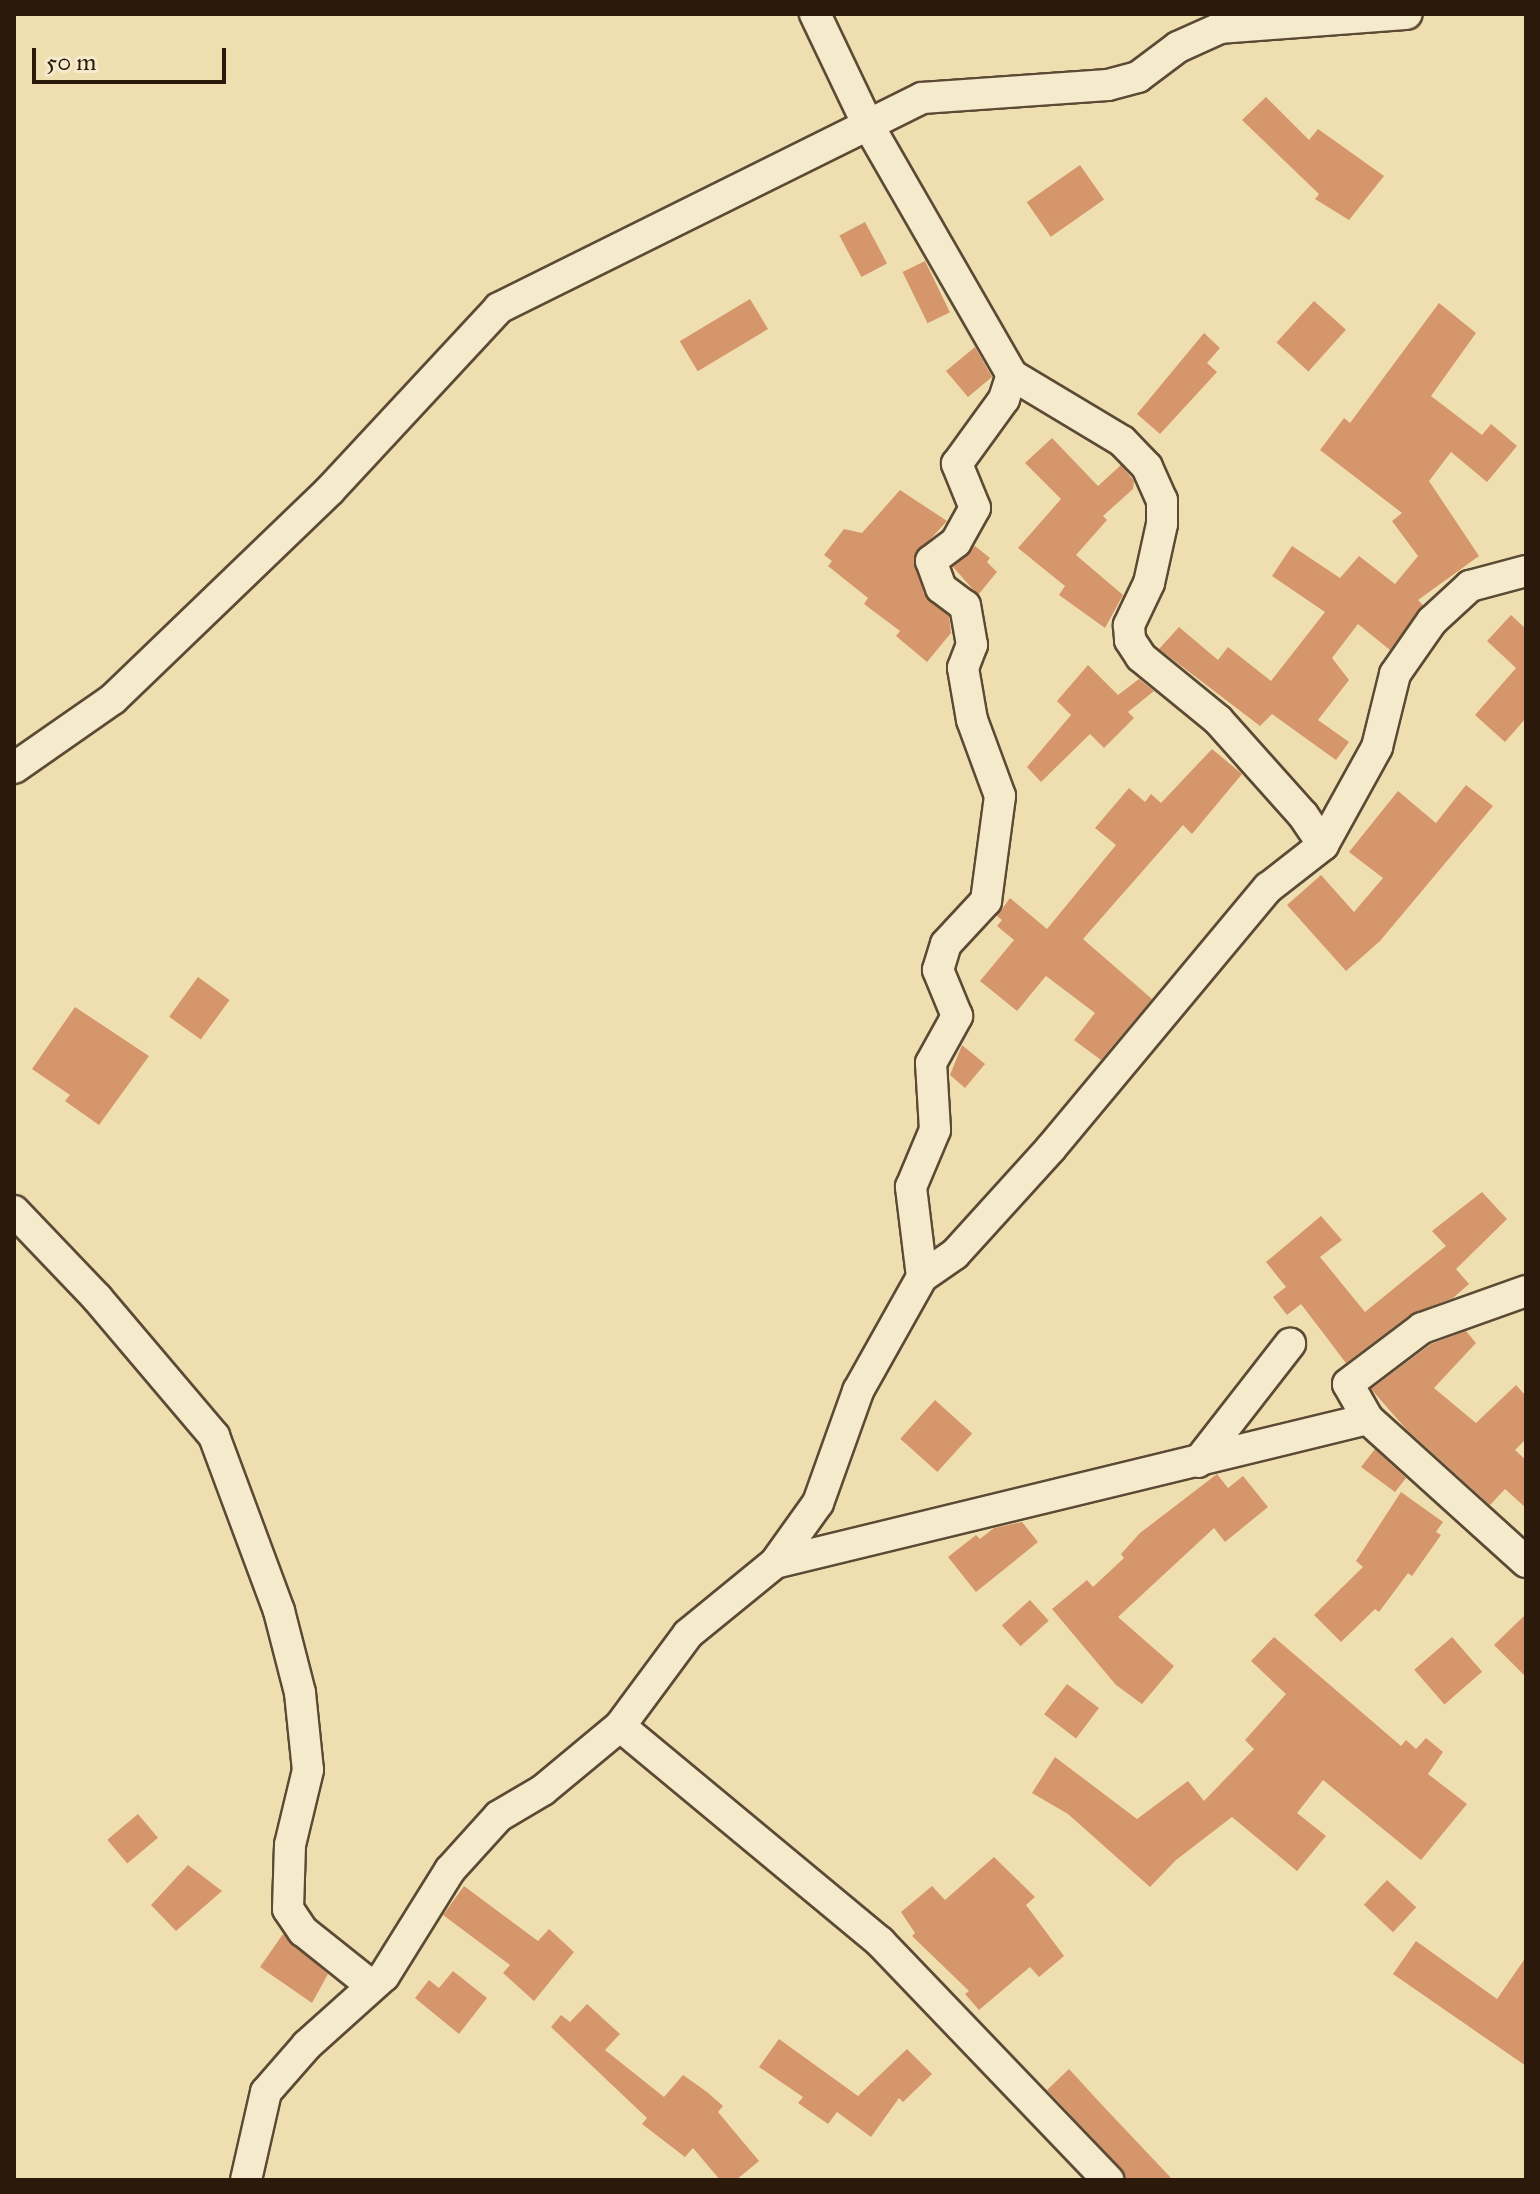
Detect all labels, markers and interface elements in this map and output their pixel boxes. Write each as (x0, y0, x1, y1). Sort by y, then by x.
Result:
scale bar (36, 32, 230, 82)
text: 50 m (46, 47, 96, 77)

